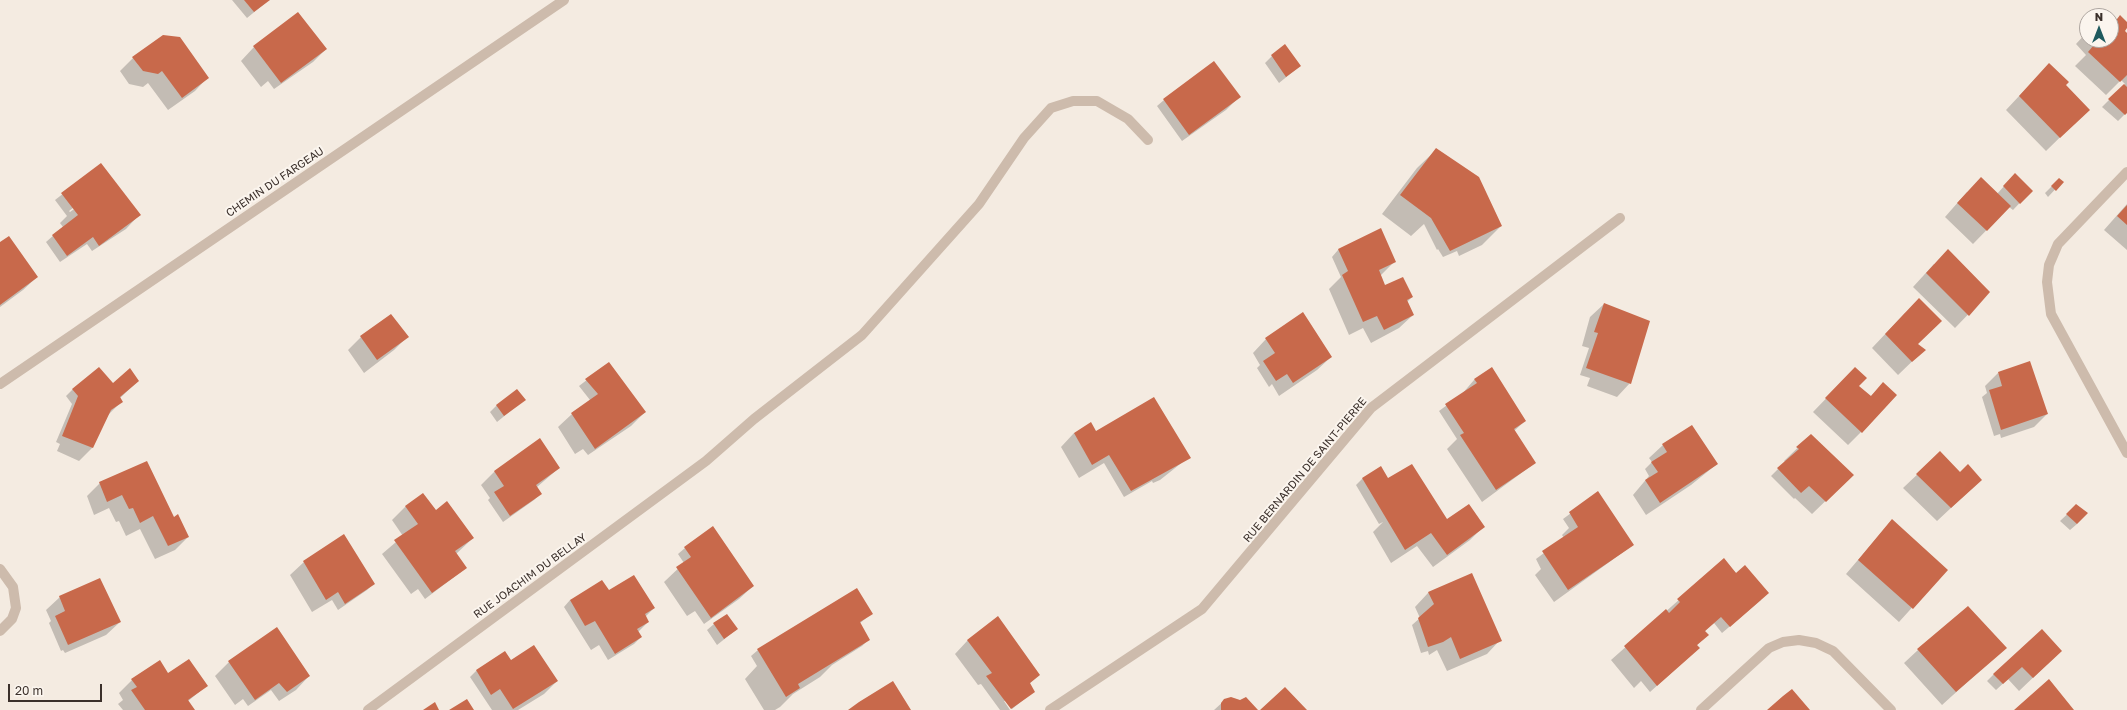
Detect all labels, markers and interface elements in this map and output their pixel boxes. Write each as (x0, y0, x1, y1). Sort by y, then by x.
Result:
north arrow (2079, 8, 2119, 48)
text: N (2095, 10, 2103, 23)
street label: CHEMIN DU FARGEAU (224, 144, 326, 220)
street label: RUE BERNARDIN DE SAINT-PIERRE (1241, 395, 1369, 545)
street label: RUE JOACHIM DU BELLAY (471, 531, 589, 621)
scale bar (10, 676, 104, 702)
text: 20 m (15, 683, 43, 698)

